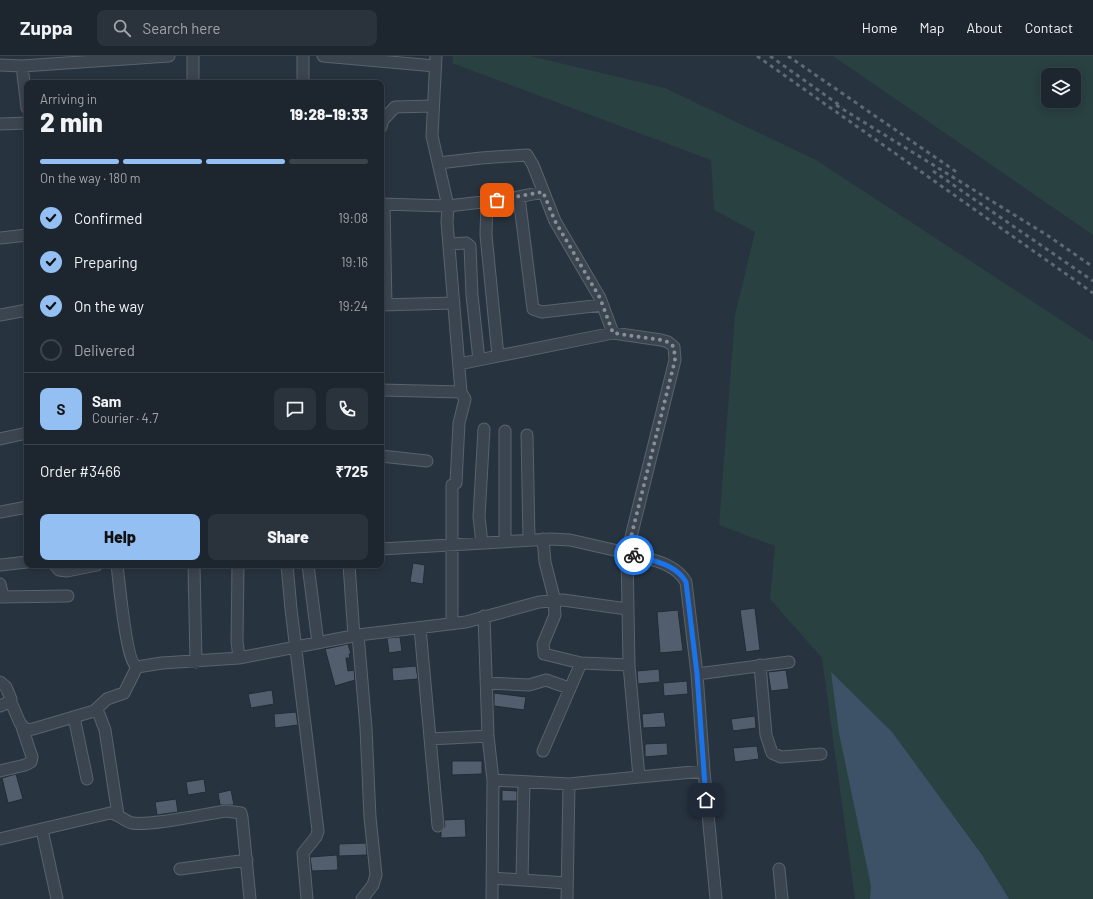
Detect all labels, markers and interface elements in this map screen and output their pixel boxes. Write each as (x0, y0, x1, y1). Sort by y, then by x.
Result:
search box (97, 10, 377, 46)
text: Zuppa (20, 16, 73, 39)
icon: search (111, 17, 133, 39)
text: Search here (143, 19, 221, 37)
text: Home (862, 19, 898, 36)
text: Map (920, 19, 944, 36)
text: About (966, 19, 1003, 36)
text: Contact (1025, 19, 1073, 36)
map controls (1041, 68, 1081, 108)
button: layers (1041, 68, 1081, 108)
text: Arriving in (40, 91, 97, 107)
text: 19:28–19:33 (290, 105, 368, 123)
text: 2 min (40, 106, 103, 137)
text: On the way · 180 m (40, 170, 141, 186)
pin (480, 183, 514, 217)
icon: bag (486, 189, 508, 211)
icon: check (40, 207, 62, 229)
text: Confirmed (74, 209, 142, 227)
text: 19:08 (338, 210, 368, 226)
icon: check (40, 251, 62, 273)
text: Preparing (74, 253, 138, 271)
text: 19:16 (341, 254, 368, 270)
icon: check (40, 295, 62, 317)
text: On the way (74, 297, 144, 315)
text: 19:24 (338, 298, 368, 314)
text: Delivered (74, 341, 135, 359)
button: chat (274, 388, 316, 430)
button: phone (326, 388, 368, 430)
text: Sam (92, 392, 121, 410)
text: S (57, 400, 65, 418)
text: Courier · 4.7 (92, 410, 159, 426)
text: Order #3466 (40, 462, 121, 480)
text: ₹725 (335, 462, 368, 480)
button: Help (40, 514, 200, 560)
button: Share (208, 514, 368, 560)
courier (614, 535, 654, 575)
icon: bike (623, 544, 645, 566)
pin (689, 783, 723, 817)
icon: home (695, 789, 717, 811)

